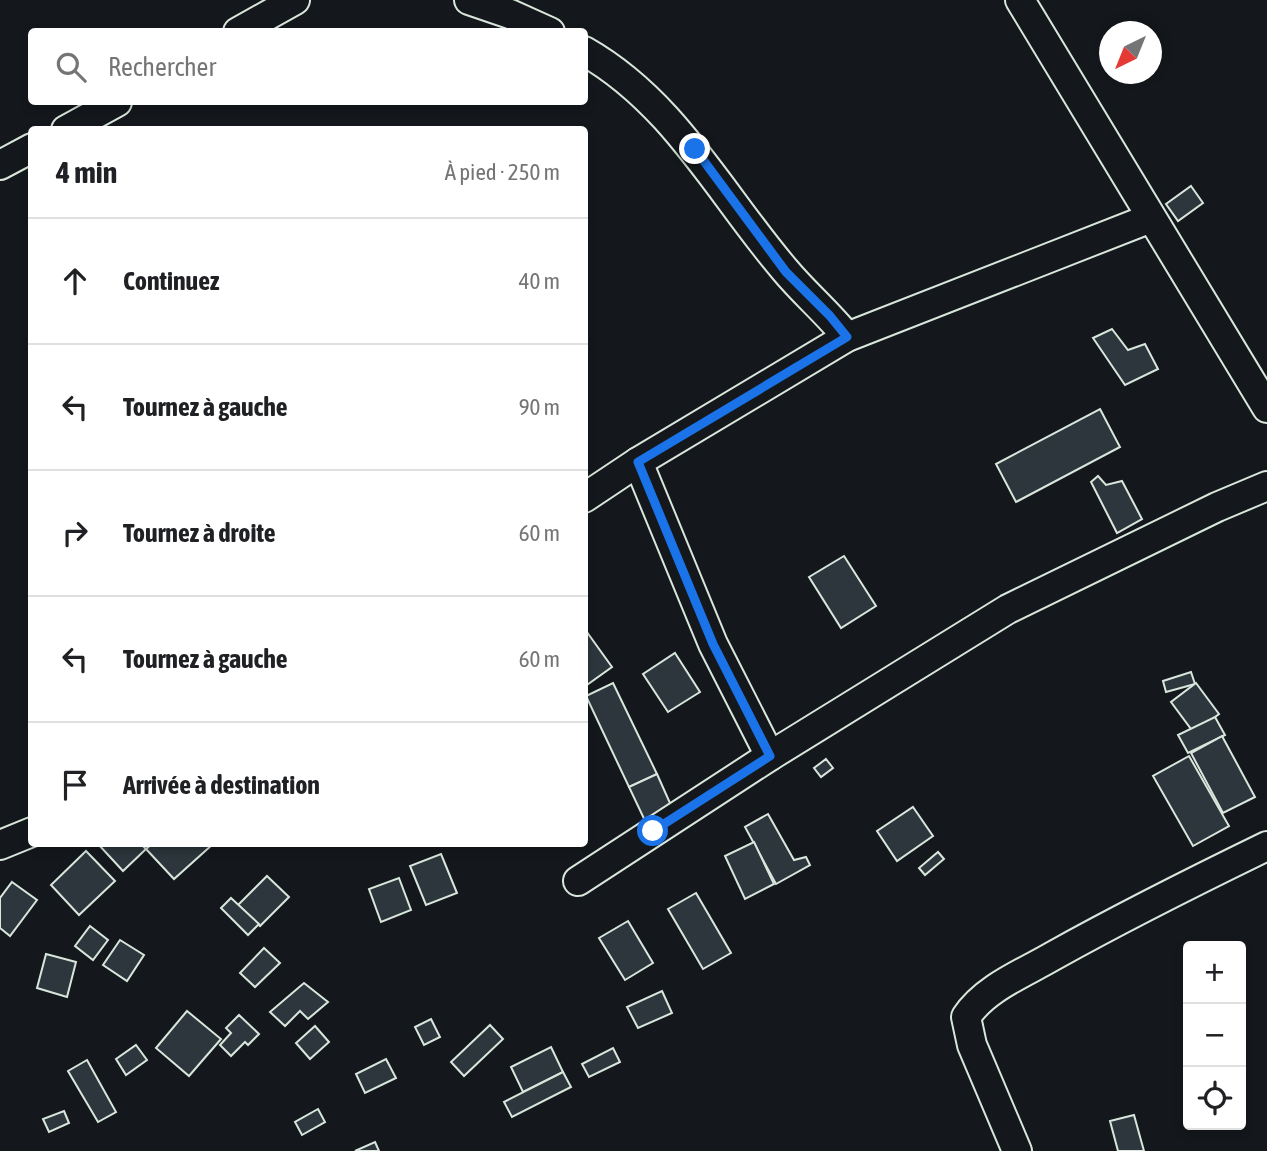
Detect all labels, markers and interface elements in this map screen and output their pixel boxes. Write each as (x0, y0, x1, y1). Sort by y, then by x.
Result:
north arrow (1099, 21, 1162, 84)
search box (28, 28, 588, 105)
icon: search (52, 48, 90, 86)
text: Rechercher (108, 52, 216, 82)
route end (679, 133, 710, 164)
text: 4 min (56, 155, 117, 189)
text: À pied · 250 m (445, 159, 560, 185)
icon: ahead (56, 262, 94, 300)
text: Continuez (123, 266, 219, 296)
text: 40 m (519, 268, 560, 294)
icon: left (56, 388, 94, 426)
text: Tournez à gauche (123, 392, 288, 422)
text: 90 m (519, 394, 560, 420)
icon: right (56, 514, 94, 552)
text: Tournez à droite (123, 518, 276, 548)
text: 60 m (519, 520, 560, 546)
icon: left (56, 640, 94, 678)
text: Tournez à gauche (123, 644, 288, 674)
text: 60 m (519, 646, 560, 672)
icon: arrive (56, 766, 94, 804)
text: Arrivée à destination (123, 770, 320, 800)
route start (637, 815, 668, 846)
map controls (1183, 941, 1246, 1130)
button: + (1183, 941, 1246, 1004)
button: − (1183, 1004, 1246, 1067)
button: locate (1183, 1067, 1246, 1130)

